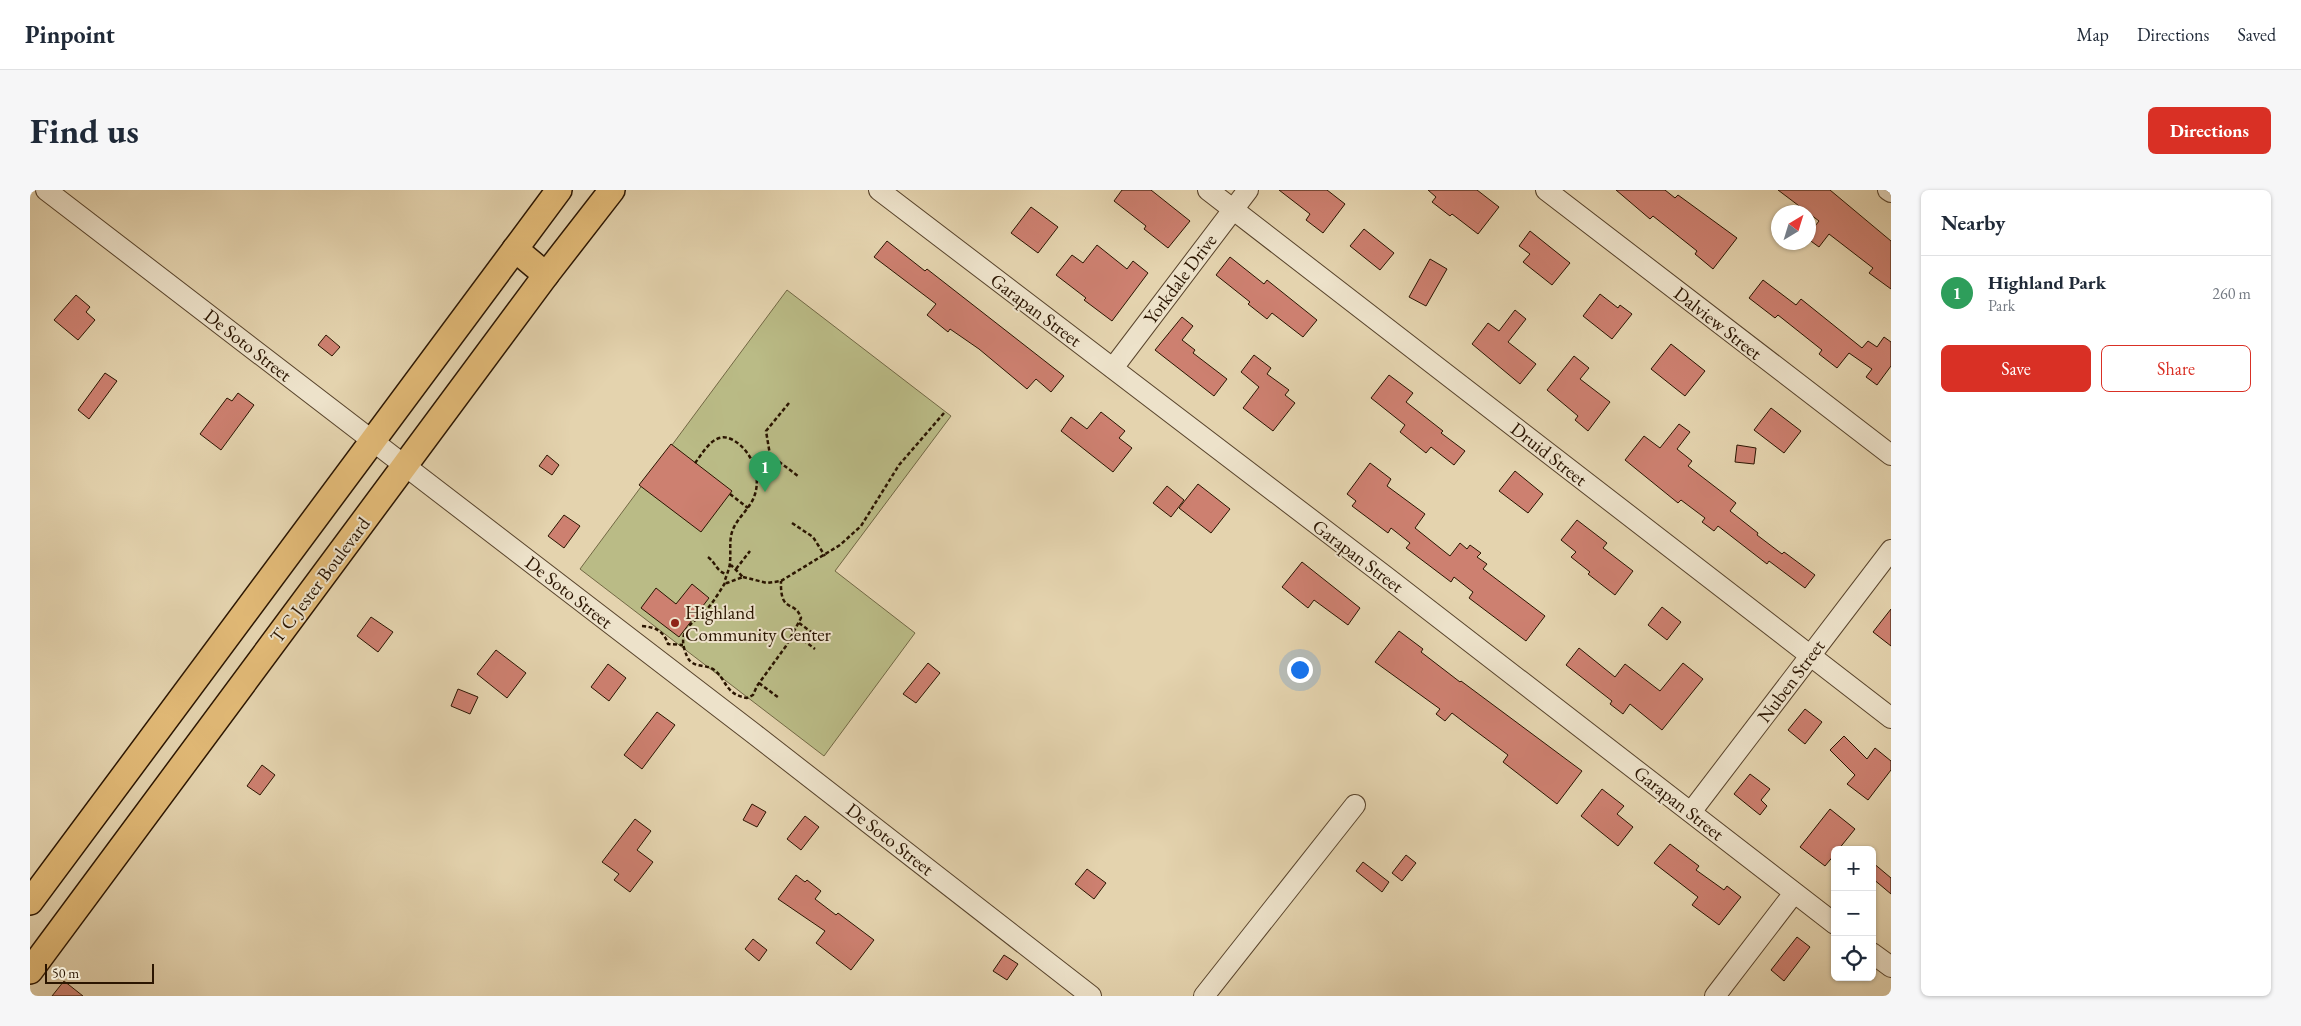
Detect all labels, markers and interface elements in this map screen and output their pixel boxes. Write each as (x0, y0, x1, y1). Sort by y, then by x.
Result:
text: Pinpoint (25, 19, 115, 50)
text: Map (2077, 23, 2109, 46)
text: Directions (2137, 23, 2209, 46)
text: Saved (2237, 23, 2276, 46)
button: Directions (2148, 107, 2271, 154)
text: Find us (30, 108, 139, 153)
north arrow (1771, 205, 1816, 250)
text: Nearby (1941, 209, 2005, 236)
street label: Yorkdale Drive (1138, 229, 1222, 329)
street label: Garapan Street (985, 268, 1087, 352)
text: Highland Park (1988, 270, 2106, 295)
street label: Dalview Street (1669, 281, 1767, 365)
text: 1 (1953, 283, 1961, 304)
text: 260 m (2212, 283, 2251, 304)
text: Park (1988, 295, 2015, 316)
street label: De Soto Street (199, 303, 297, 387)
button: Save (1941, 345, 2091, 392)
button: Share (2101, 345, 2251, 392)
street label: Druid Street (1506, 416, 1592, 492)
pin: 1 (749, 451, 781, 492)
street label: T C Jester Boulevard (264, 512, 376, 648)
street label: Garapan Street (1307, 514, 1409, 598)
street label: De Soto Street (520, 550, 618, 634)
place label: Highland Community Center (685, 600, 832, 647)
marker: Highland Community Center (669, 617, 681, 629)
street label: Nuben Street (1752, 634, 1830, 728)
your location (1287, 657, 1313, 683)
street label: Garapan Street (1629, 760, 1729, 846)
street label: De Soto Street (841, 797, 939, 881)
map controls (1831, 846, 1876, 981)
button: + (1831, 846, 1876, 891)
button: − (1831, 891, 1876, 936)
button: locate (1831, 936, 1876, 981)
scale bar (45, 961, 154, 984)
text: 50 m (52, 964, 79, 982)

